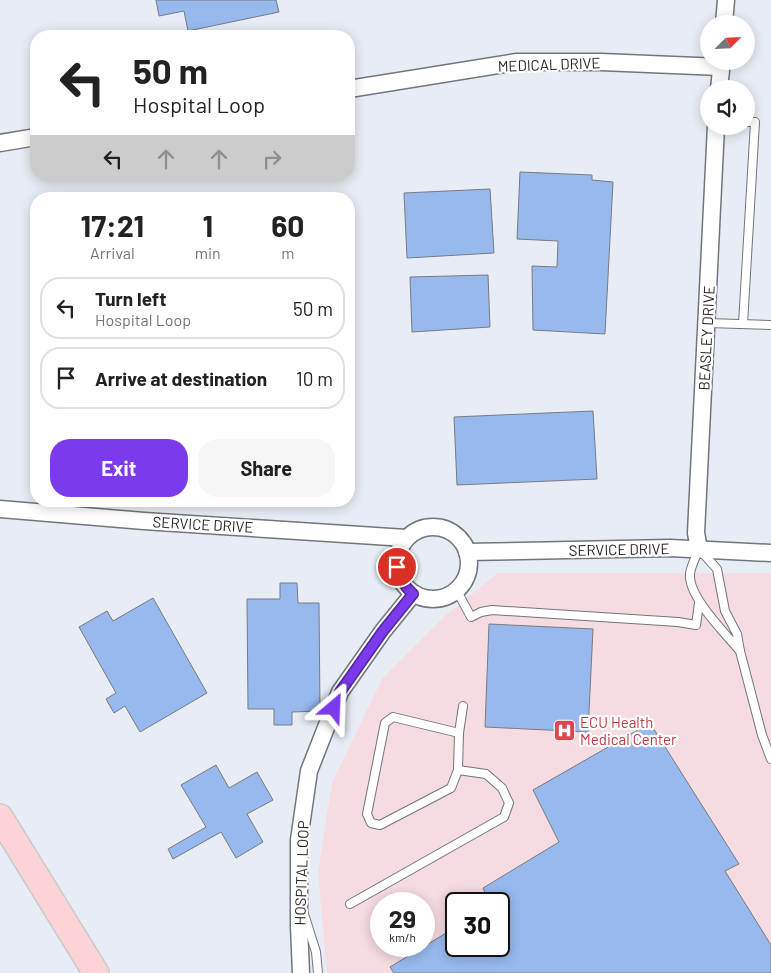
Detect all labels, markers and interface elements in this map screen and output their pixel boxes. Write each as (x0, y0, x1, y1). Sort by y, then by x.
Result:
north arrow (700, 15, 755, 70)
map controls (700, 15, 755, 135)
text: 50 m (133, 49, 208, 91)
icon: left (50, 50, 115, 115)
street label: MEDICAL DRIVE (497, 53, 601, 75)
button: sound (700, 80, 755, 135)
text: Hospital Loop (133, 91, 265, 117)
icon: left (99, 145, 127, 173)
icon: ahead (152, 145, 180, 173)
icon: ahead (205, 145, 233, 173)
icon: right (258, 145, 286, 173)
text: 17:21 (81, 207, 144, 243)
text: 1 (202, 207, 213, 243)
text: 60 (271, 207, 304, 243)
text: Arrival (90, 243, 135, 262)
text: min (195, 243, 221, 262)
text: m (281, 243, 294, 262)
street label: BEASLEY DRIVE (694, 285, 718, 391)
text: Turn left (95, 287, 166, 310)
icon: left (52, 294, 80, 322)
text: 50 m (293, 297, 333, 320)
text: Hospital Loop (95, 310, 191, 329)
icon: arrive (52, 364, 80, 392)
text: Arrive at destination (95, 367, 267, 390)
text: 10 m (296, 367, 333, 390)
button: Exit (50, 439, 188, 497)
button: Share (198, 439, 335, 497)
street label: SERVICE DRIVE (152, 512, 254, 536)
street label: SERVICE DRIVE (568, 539, 670, 559)
pin (376, 546, 418, 588)
icon: arrive (383, 553, 411, 581)
position arrow (307, 681, 359, 733)
place label: ECU Health Medical Center (580, 713, 677, 748)
hospital icon: ECU Health Medical Center (552, 719, 576, 743)
street label: HOSPITAL LOOP (290, 820, 312, 926)
speed limit sign: 30 (445, 892, 510, 957)
text: 29 (389, 903, 416, 933)
text: km/h (389, 930, 416, 944)

